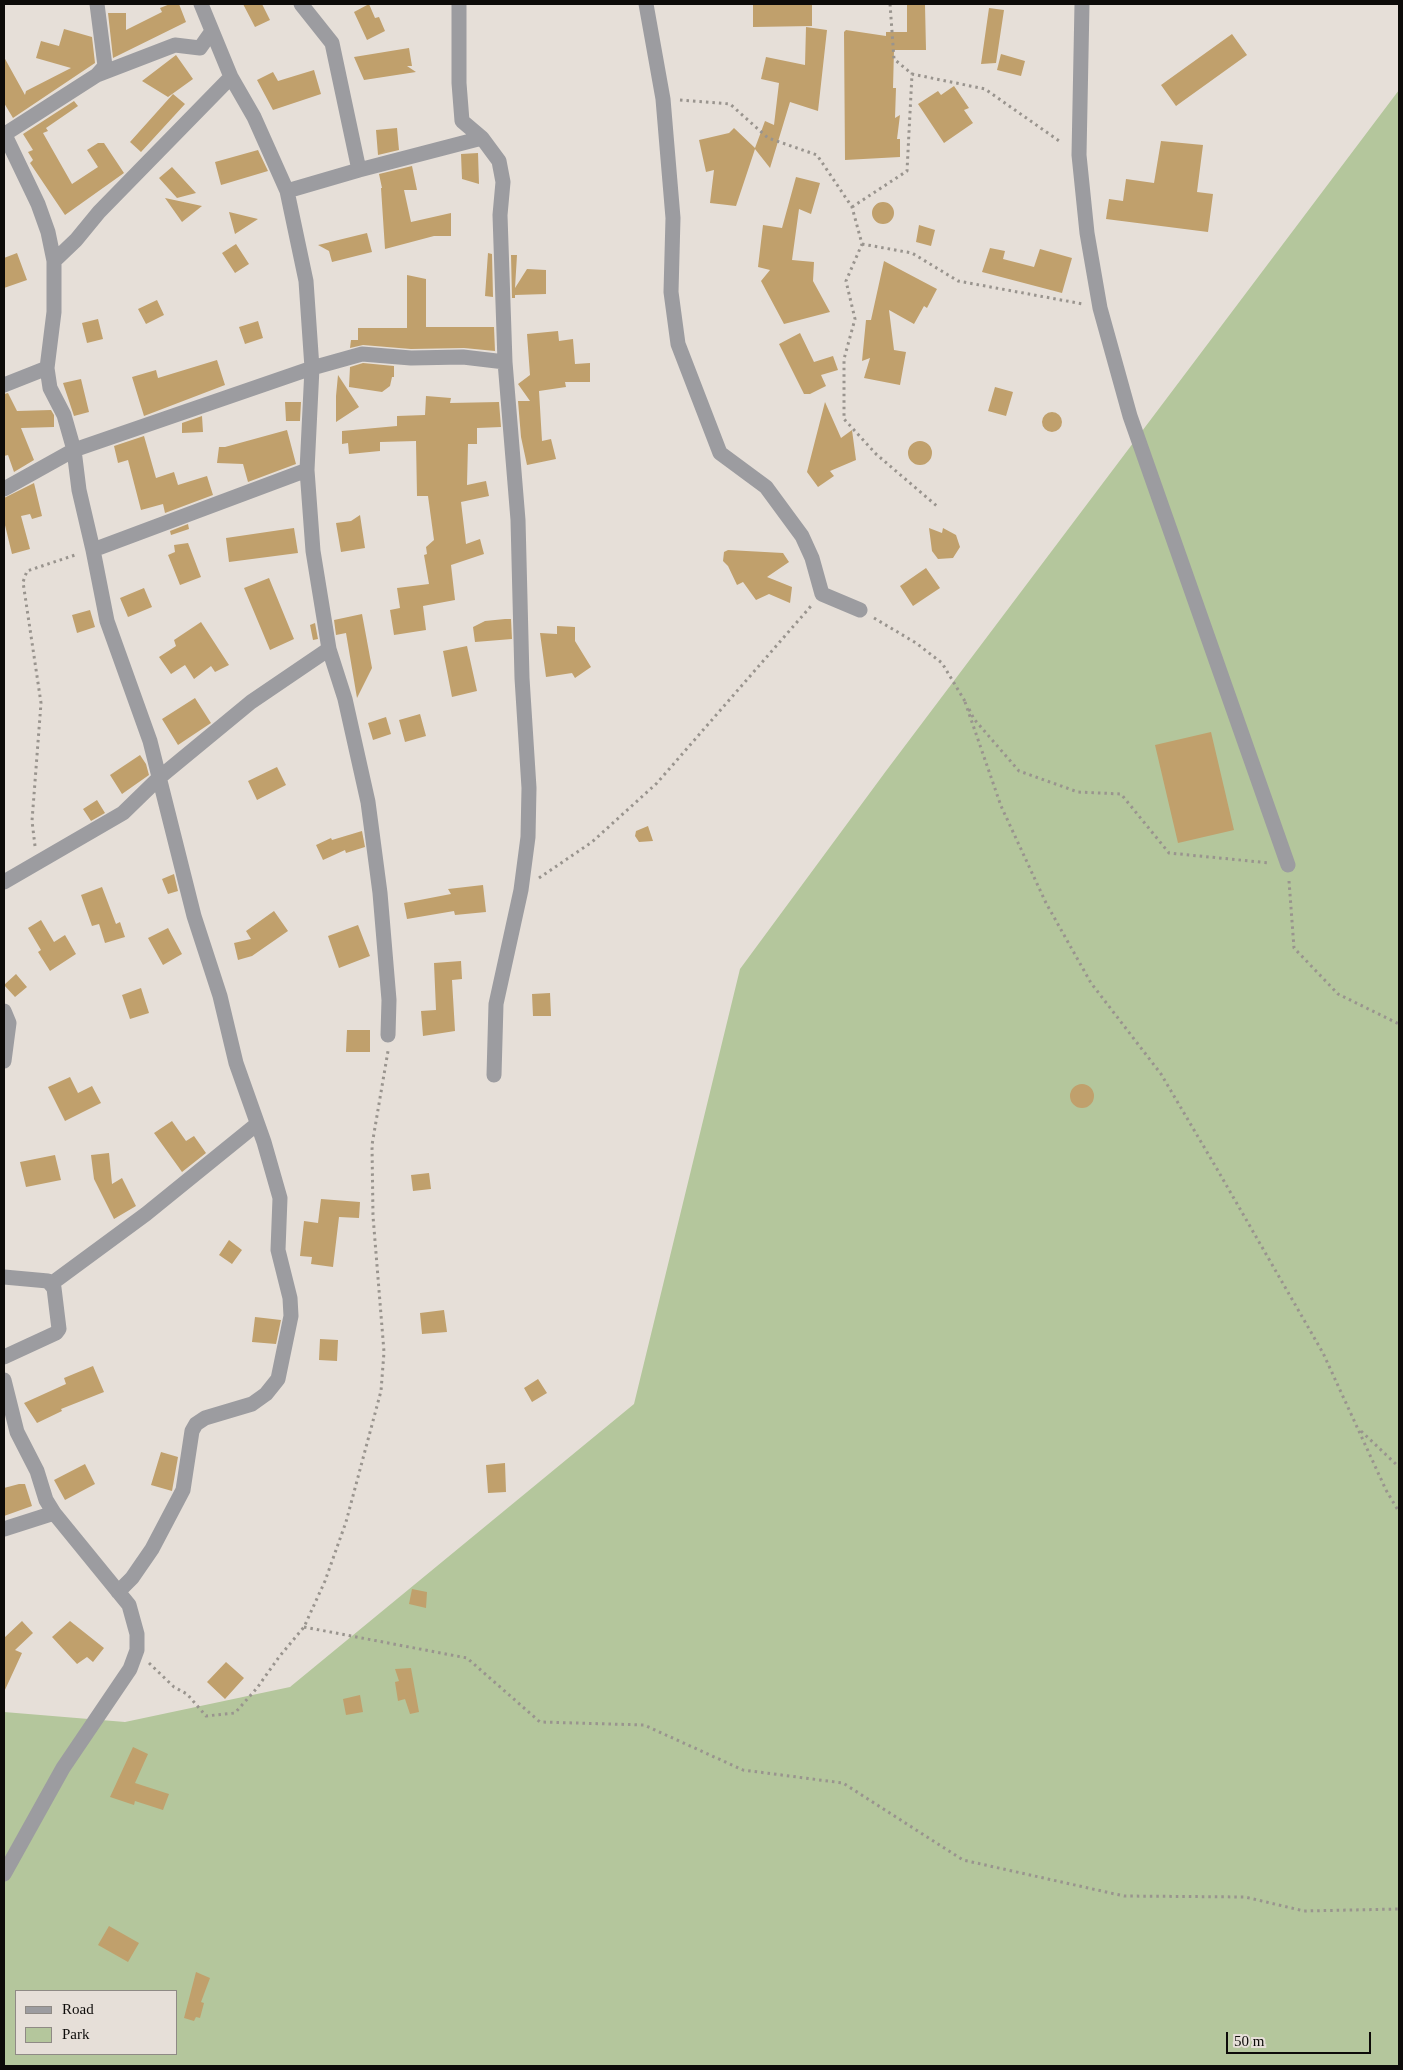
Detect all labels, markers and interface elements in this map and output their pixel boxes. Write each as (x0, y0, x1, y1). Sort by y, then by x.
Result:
legend (15, 1990, 178, 2055)
text: Road (62, 2001, 94, 2017)
scale bar (1228, 2022, 1373, 2054)
text: Park (62, 2026, 90, 2042)
text: 50 m (1234, 2033, 1264, 2049)

